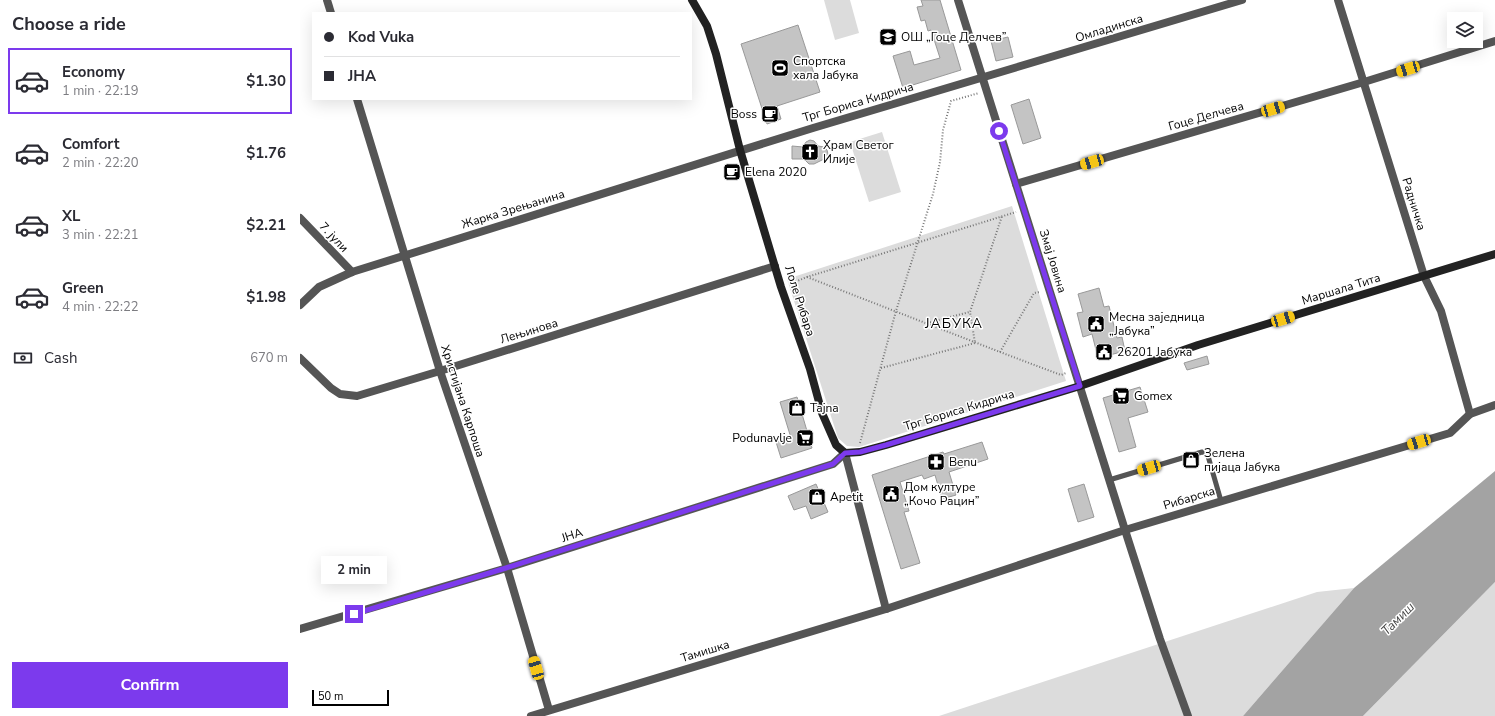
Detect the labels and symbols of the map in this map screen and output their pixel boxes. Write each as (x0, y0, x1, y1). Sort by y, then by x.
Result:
street label: Омладинска (1073, 10, 1145, 46)
school or university icon: ОШ „Гоце Делчев” (878, 27, 898, 47)
place label: ОШ „Гоце Делчев” (901, 29, 1006, 45)
place label: Спортска хала Јабука (793, 53, 858, 83)
sports icon: Спортска хала Јабука (770, 58, 790, 78)
car (1395, 60, 1421, 78)
street label: Трг Бориса Кидрича (801, 78, 915, 126)
street label: Гоце Делчева (1167, 98, 1245, 134)
car (1260, 100, 1286, 118)
cafe icon: Boss (760, 104, 780, 124)
place label: Boss (731, 106, 757, 122)
route start (990, 122, 1008, 140)
place label: Храм Светог Илије (823, 137, 895, 167)
church icon: Храм Светог Илије (800, 142, 820, 162)
car (1079, 153, 1105, 171)
cafe icon: Elena 2020 (722, 162, 742, 182)
place label: Elena 2020 (745, 164, 807, 180)
street label: Радничка (1398, 176, 1430, 232)
street label: Жарка Зрењанина (460, 186, 566, 232)
street label: 7. јули (316, 218, 352, 256)
street label: Змај Јовина (1036, 227, 1070, 295)
street label: Лоле Рибара (781, 264, 819, 338)
street label: Маршала Тита (1300, 269, 1382, 309)
place label: Месна заједница „Јабука” (1109, 309, 1205, 339)
car (1270, 310, 1296, 328)
district label: ЈАБУКА (924, 314, 983, 333)
public building icon: Месна заједница „Јабука” (1086, 314, 1106, 334)
street label: Лењинова (498, 315, 560, 347)
public building icon: 26201 Јабука (1094, 342, 1114, 362)
street label: Христијана Карпоша (437, 343, 489, 459)
place label: 26201 Јабука (1117, 344, 1192, 360)
street label: Трг Бориса Кидрича (902, 386, 1016, 434)
supermarket icon: Gomex (1111, 386, 1131, 406)
place label: Gomex (1134, 388, 1173, 404)
shop icon: Tajna (787, 398, 807, 418)
place label: Tajna (810, 400, 839, 416)
supermarket icon: Podunavlje (795, 428, 815, 448)
place label: Podunavlje (732, 430, 792, 446)
car (1406, 433, 1432, 451)
place label: Зелена пијаца Јабука (1204, 445, 1280, 475)
shop icon: Зелена пијаца Јабука (1181, 450, 1201, 470)
pharmacy icon: Benu (926, 452, 946, 472)
place label: Benu (949, 454, 977, 470)
car (1136, 459, 1162, 477)
place label: Дом културе „Кочо Рацин” (904, 479, 980, 509)
street label: Рибарска (1161, 483, 1217, 513)
public building icon: Дом културе „Кочо Рацин” (881, 484, 901, 504)
shop icon: Apetit (807, 487, 827, 507)
place label: Apetit (830, 489, 864, 505)
street label: ЈНА (558, 524, 585, 546)
callout: 2 min (321, 556, 387, 584)
water label: Тамиш (1377, 598, 1419, 640)
route end (345, 605, 363, 623)
street label: Тамишка (679, 636, 731, 666)
car (527, 655, 545, 681)
scale bar (312, 688, 389, 707)

